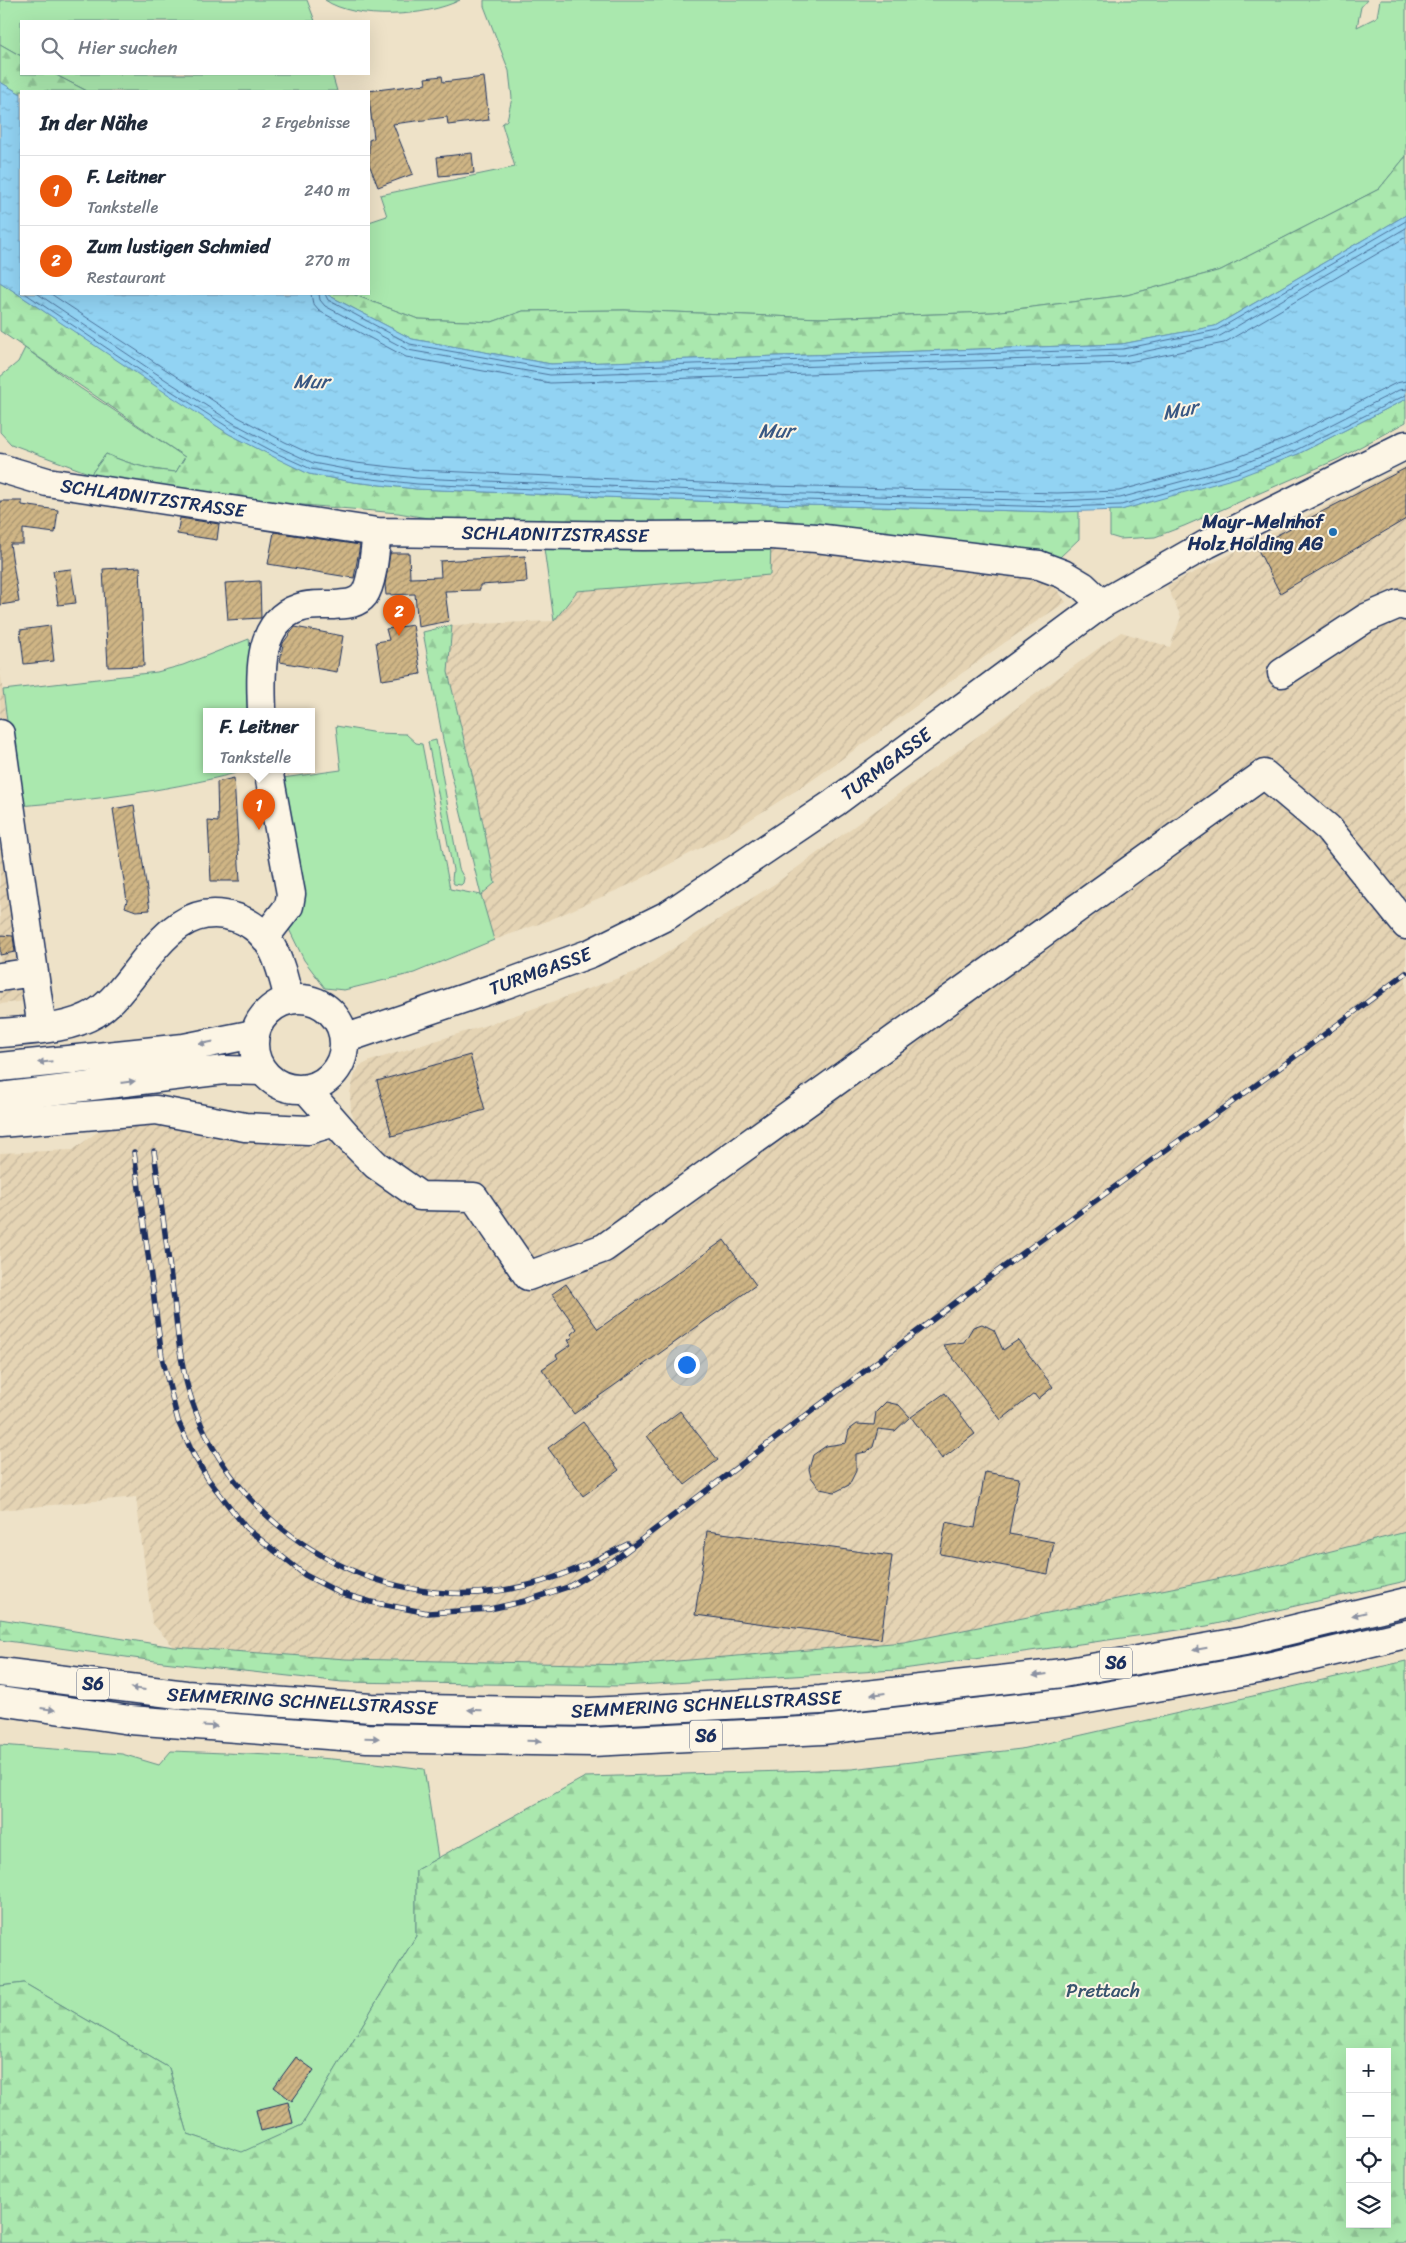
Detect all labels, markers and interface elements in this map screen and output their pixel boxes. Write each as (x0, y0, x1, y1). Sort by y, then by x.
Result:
search box (20, 20, 370, 75)
text: Hier suchen (78, 31, 178, 64)
icon: search (38, 34, 66, 62)
text: In der Nähe (40, 104, 148, 142)
text: 2 Ergebnisse (262, 108, 350, 137)
text: F. Leitner (87, 160, 165, 193)
text: 1 (53, 176, 59, 205)
text: 240 m (304, 176, 350, 205)
text: Tankstelle (87, 193, 158, 222)
text: Zum lustigen Schmied (87, 230, 270, 263)
text: 2 (51, 246, 61, 275)
text: 270 m (305, 246, 350, 275)
text: Restaurant (87, 263, 166, 292)
water label: Mur (293, 364, 332, 399)
water label: Mur (1159, 389, 1204, 431)
water label: Mur (758, 413, 798, 449)
street label: SCHLADNITZSTRASSE (58, 469, 249, 528)
place label: Mayr-Melnhof Holz Holding AG (1187, 505, 1326, 560)
street label: SCHLADNITZSTRASSE (461, 516, 650, 552)
marker: Mayr-Melnhof Holz Holding AG (1327, 526, 1339, 538)
pin: 2 (383, 595, 415, 636)
popup (203, 708, 315, 773)
text: F. Leitner (220, 710, 298, 743)
street label: TURMGASSE (833, 718, 940, 809)
text: Tankstelle (220, 743, 291, 772)
pin: 1 (243, 789, 275, 830)
street label: TURMGASSE (484, 937, 597, 1005)
one-way arrow (198, 1040, 214, 1048)
one-way arrow (37, 1058, 53, 1066)
one-way arrow (120, 1078, 136, 1086)
your location (674, 1352, 700, 1378)
one-way arrow (1351, 1610, 1366, 1618)
one-way arrow (1192, 1645, 1208, 1653)
road number: S6 (1100, 1648, 1132, 1679)
road number: S6 (77, 1668, 109, 1700)
one-way arrow (1031, 1671, 1047, 1679)
street label: SEMMERING SCHNELLSTRASSE (166, 1677, 439, 1725)
street label: SEMMERING SCHNELLSTRASSE (570, 1680, 843, 1728)
one-way arrow (129, 1685, 145, 1693)
one-way arrow (870, 1690, 886, 1698)
one-way arrow (41, 1705, 57, 1713)
one-way arrow (467, 1706, 483, 1714)
road number: S6 (690, 1720, 722, 1752)
one-way arrow (202, 1723, 218, 1731)
one-way arrow (364, 1734, 380, 1742)
one-way arrow (526, 1737, 542, 1745)
park label: Prettach (1066, 1974, 1140, 2007)
map controls (1346, 2048, 1391, 2228)
button: + (1346, 2048, 1391, 2093)
button: − (1346, 2093, 1391, 2138)
button: locate (1346, 2138, 1391, 2183)
button: layers (1346, 2183, 1391, 2228)

